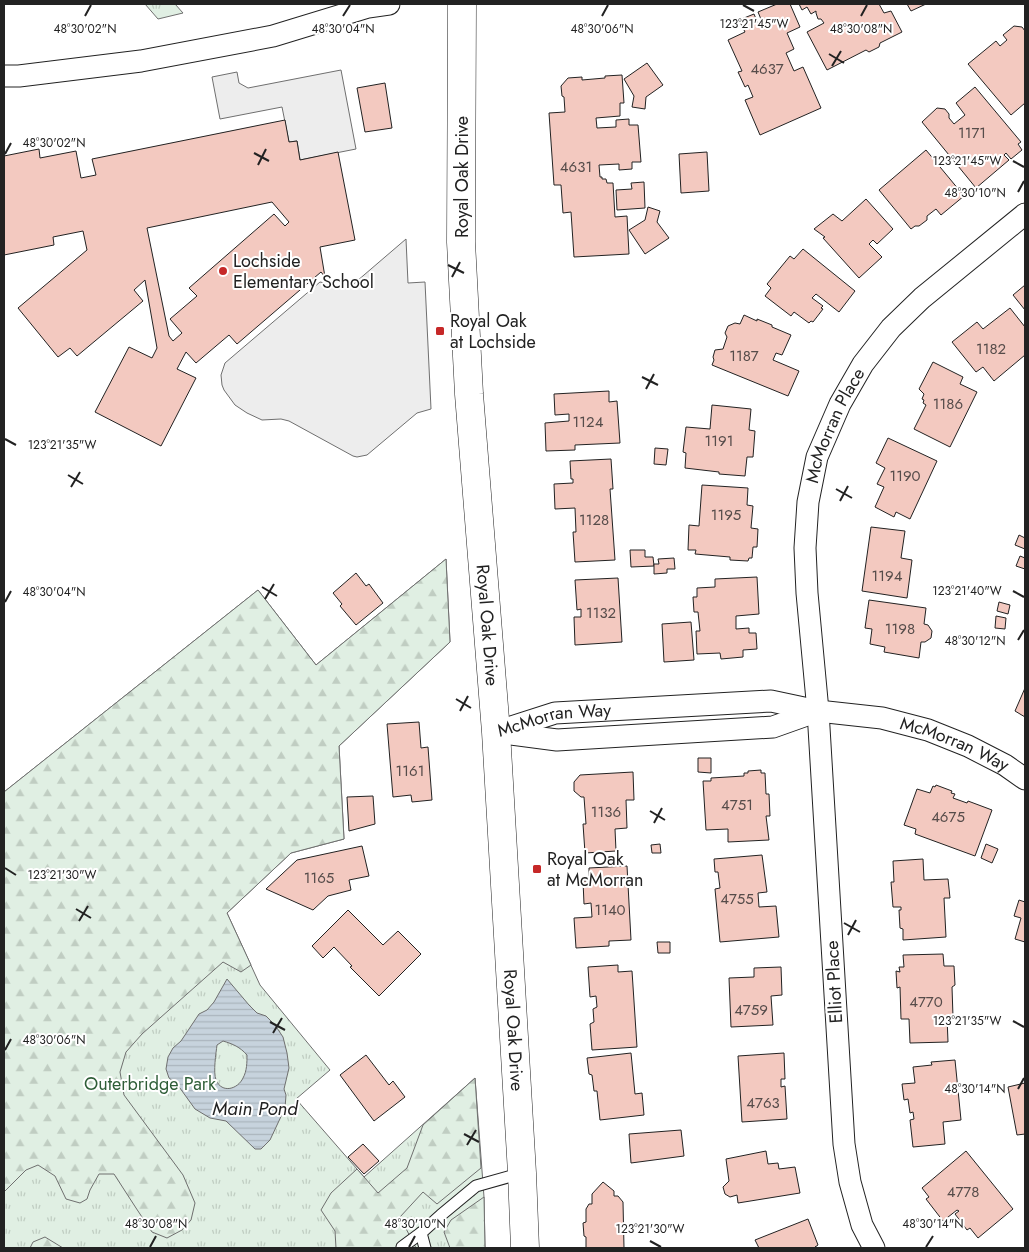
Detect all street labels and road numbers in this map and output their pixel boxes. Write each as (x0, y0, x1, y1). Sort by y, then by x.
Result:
street label: Royal Oak Drive (449, 116, 475, 238)
street label: McMorran Place (799, 363, 871, 485)
street label: Royal Oak Drive (470, 563, 505, 687)
street label: McMorran Way (494, 697, 612, 744)
street label: McMorran Way (897, 710, 1014, 778)
street label: Elliot Place (819, 940, 849, 1024)
street label: Royal Oak Drive (497, 968, 530, 1092)

